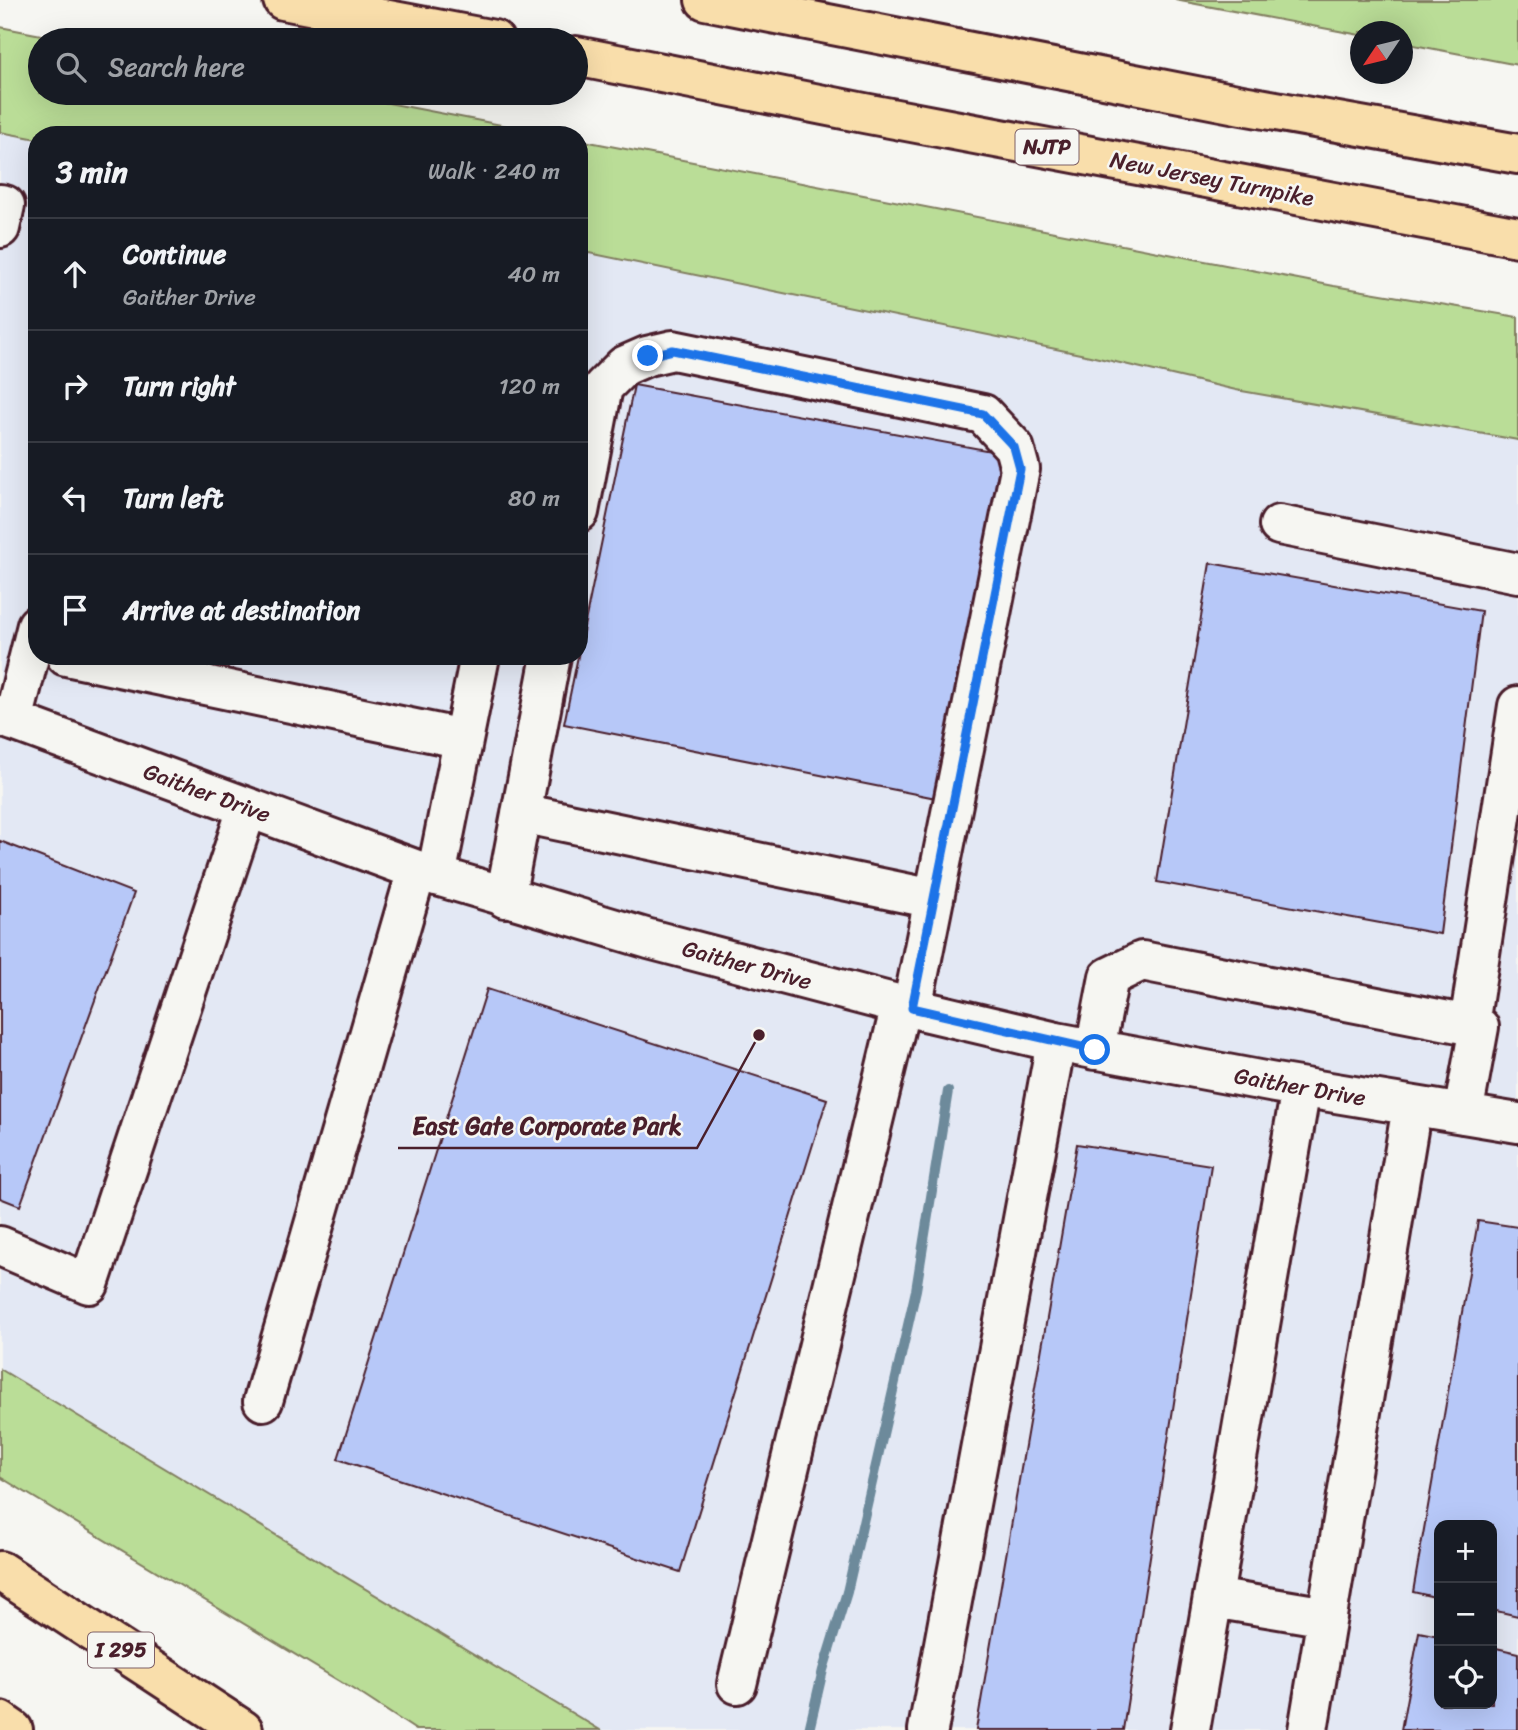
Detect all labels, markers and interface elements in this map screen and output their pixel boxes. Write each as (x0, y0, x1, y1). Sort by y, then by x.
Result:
north arrow (1350, 21, 1413, 84)
search box (28, 28, 588, 105)
text: Search here (108, 44, 245, 90)
icon: search (52, 48, 90, 86)
road number: NJTP (1016, 130, 1078, 164)
street label: New Jersey Turnpike (1107, 139, 1317, 219)
text: 3 min (56, 145, 128, 199)
text: Walk · 240 m (428, 151, 560, 192)
text: Continue (123, 231, 226, 277)
text: 40 m (507, 254, 560, 295)
icon: ahead (56, 255, 94, 293)
text: Gaither Drive (123, 277, 256, 318)
route end (632, 340, 663, 371)
text: Turn right (123, 363, 236, 409)
text: 120 m (499, 366, 560, 407)
icon: right (56, 367, 94, 405)
text: Turn left (123, 475, 223, 521)
text: 80 m (508, 478, 560, 519)
icon: left (56, 479, 94, 517)
text: Arrive at destination (123, 587, 360, 633)
icon: arrive (56, 591, 94, 629)
street label: Gaither Drive (138, 751, 277, 835)
street label: Gaither Drive (678, 928, 817, 1002)
route start (1079, 1034, 1110, 1065)
street label: Gaither Drive (1231, 1055, 1369, 1119)
callout: East Gate Corporate Park (398, 1103, 697, 1148)
text: East Gate Corporate Park (412, 1105, 682, 1147)
map controls (1434, 1520, 1497, 1709)
button: + (1434, 1520, 1497, 1583)
button: − (1434, 1583, 1497, 1646)
road number: I 295 (88, 1632, 154, 1668)
button: locate (1434, 1646, 1497, 1709)

